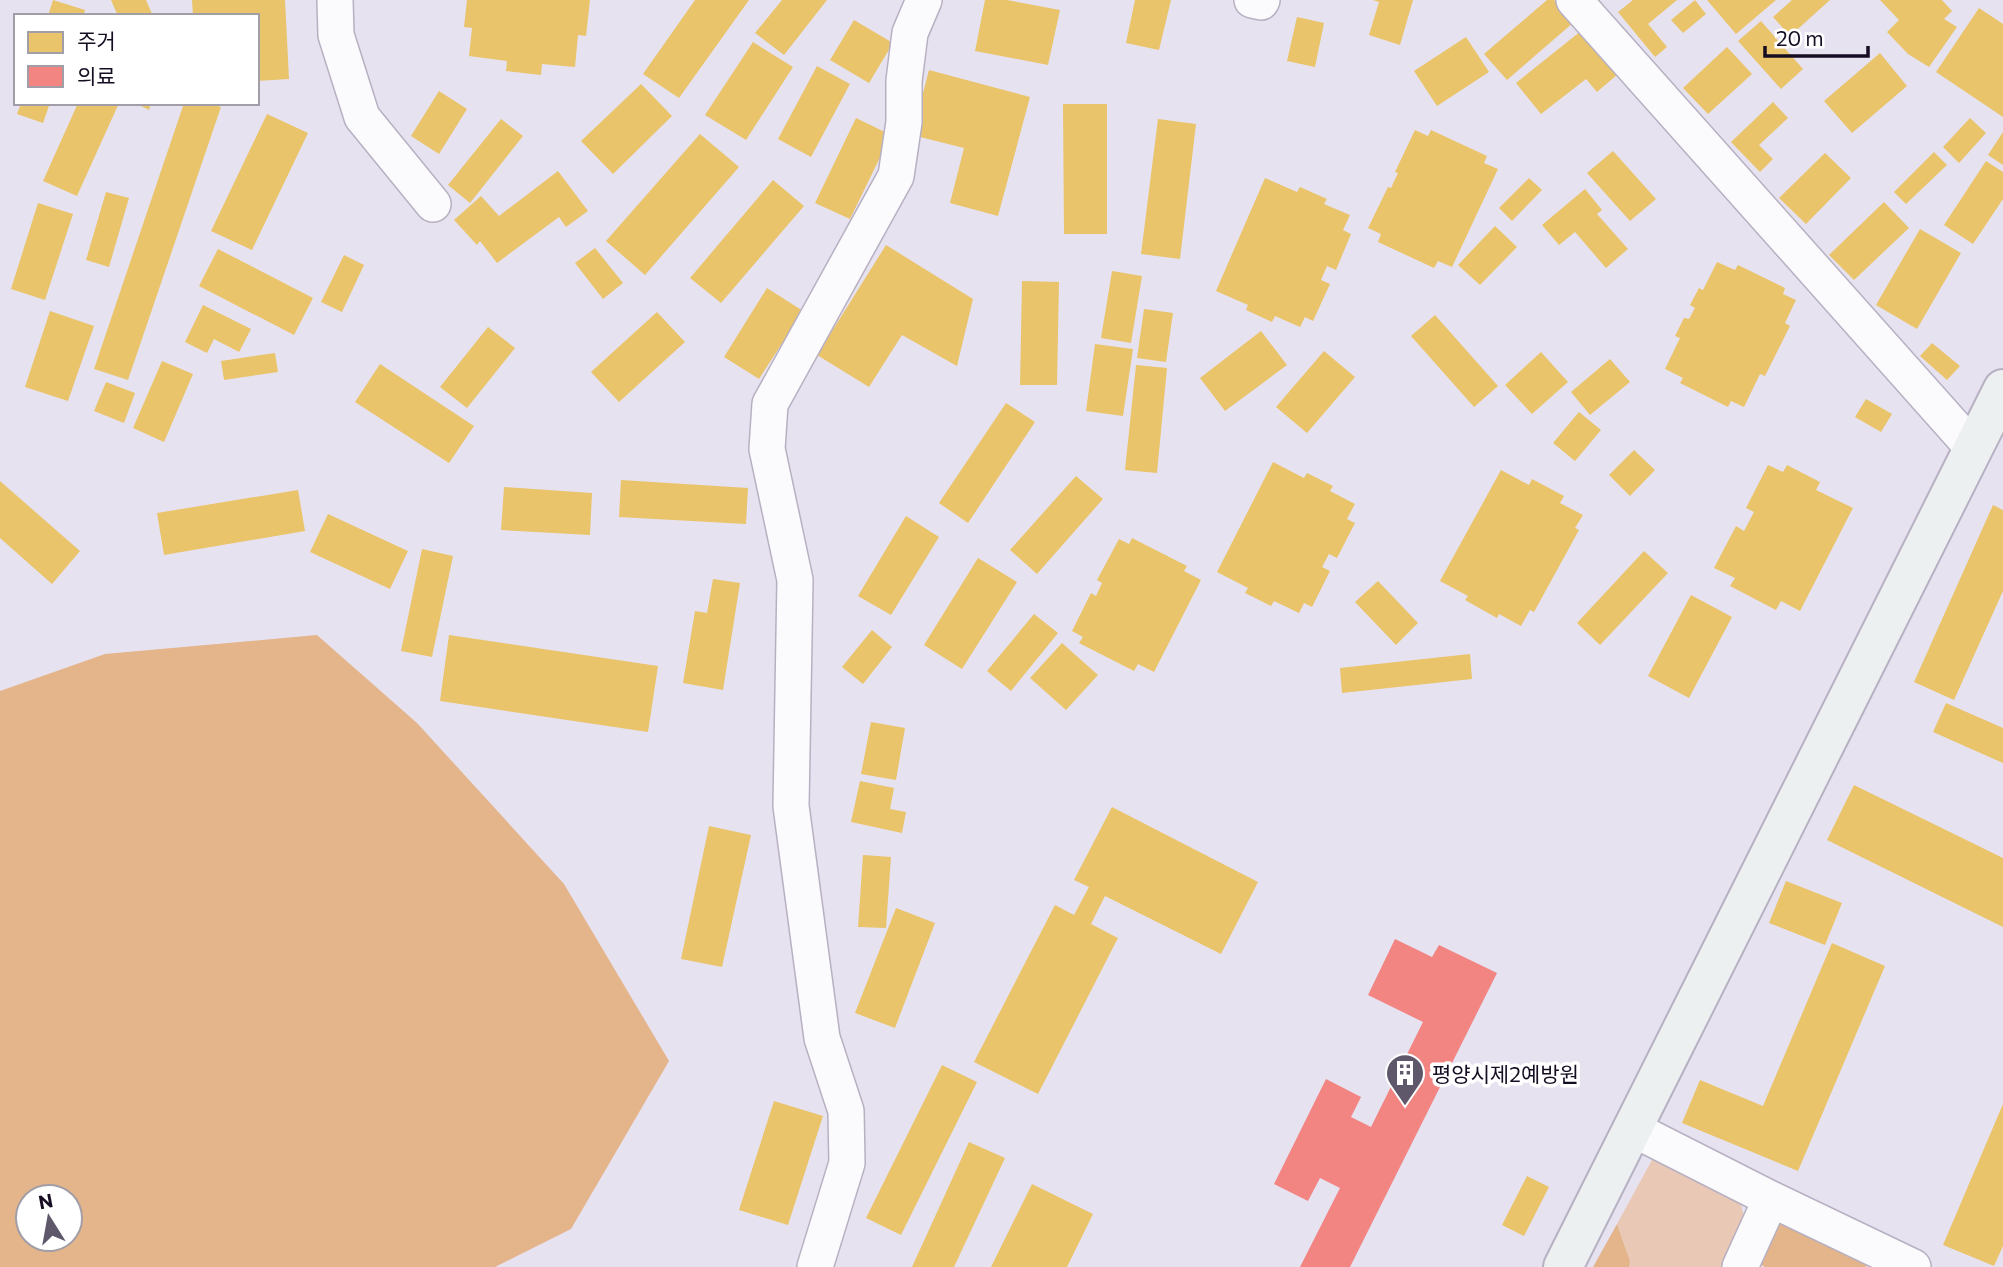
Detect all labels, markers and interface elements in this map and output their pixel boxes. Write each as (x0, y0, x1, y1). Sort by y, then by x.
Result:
legend (14, 14, 259, 105)
scale bar (1765, 14, 1868, 58)
text: 20 m (1776, 25, 1824, 50)
text: 주거 (77, 28, 116, 53)
text: 의료 (77, 63, 116, 88)
building icon: 평양시제2예방원 (1384, 1052, 1426, 1107)
place label: 평양시제2예방원 (1432, 1061, 1579, 1086)
north arrow (14, 1183, 84, 1253)
text: N (36, 1188, 55, 1213)

